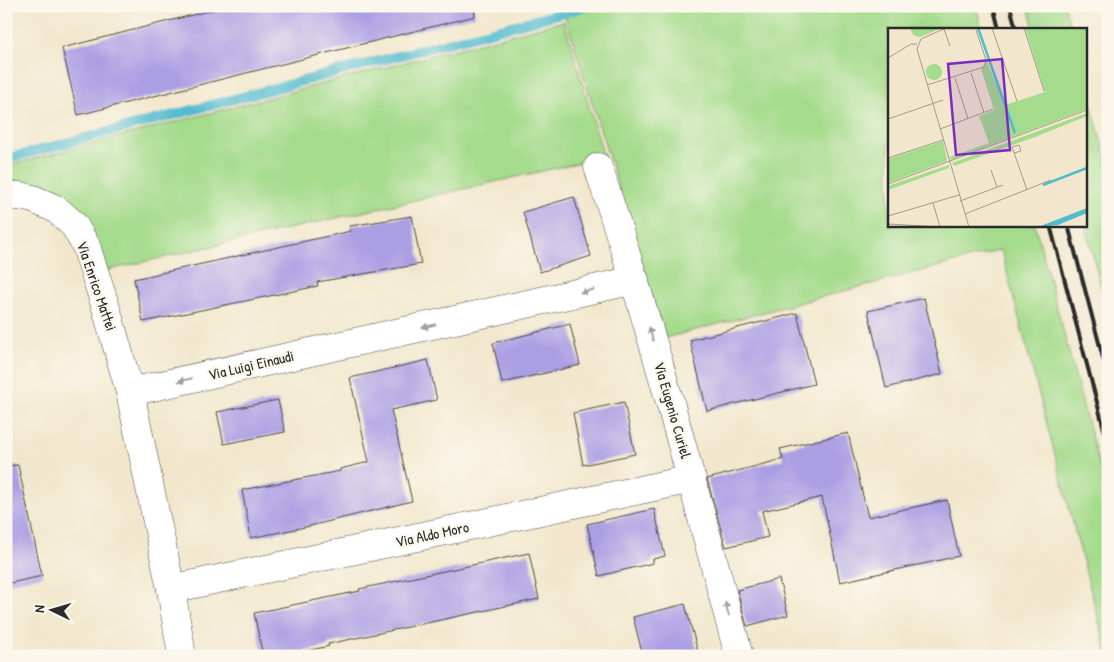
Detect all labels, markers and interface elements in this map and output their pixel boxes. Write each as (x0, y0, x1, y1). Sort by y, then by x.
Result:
inset map (888, 28, 1086, 226)
street label: Via Enrico Mattei (72, 238, 122, 334)
one-way arrow (580, 287, 595, 295)
one-way arrow (421, 322, 436, 330)
one-way arrow (646, 326, 654, 341)
street label: Via Luigi Einaudi (206, 345, 296, 385)
street label: Via Eugenio Curiel (649, 359, 697, 461)
one-way arrow (177, 376, 192, 384)
street label: Via Aldo Moro (393, 516, 471, 552)
north arrow (28, 584, 78, 634)
one-way arrow (722, 601, 730, 616)
text: N (29, 604, 48, 613)

